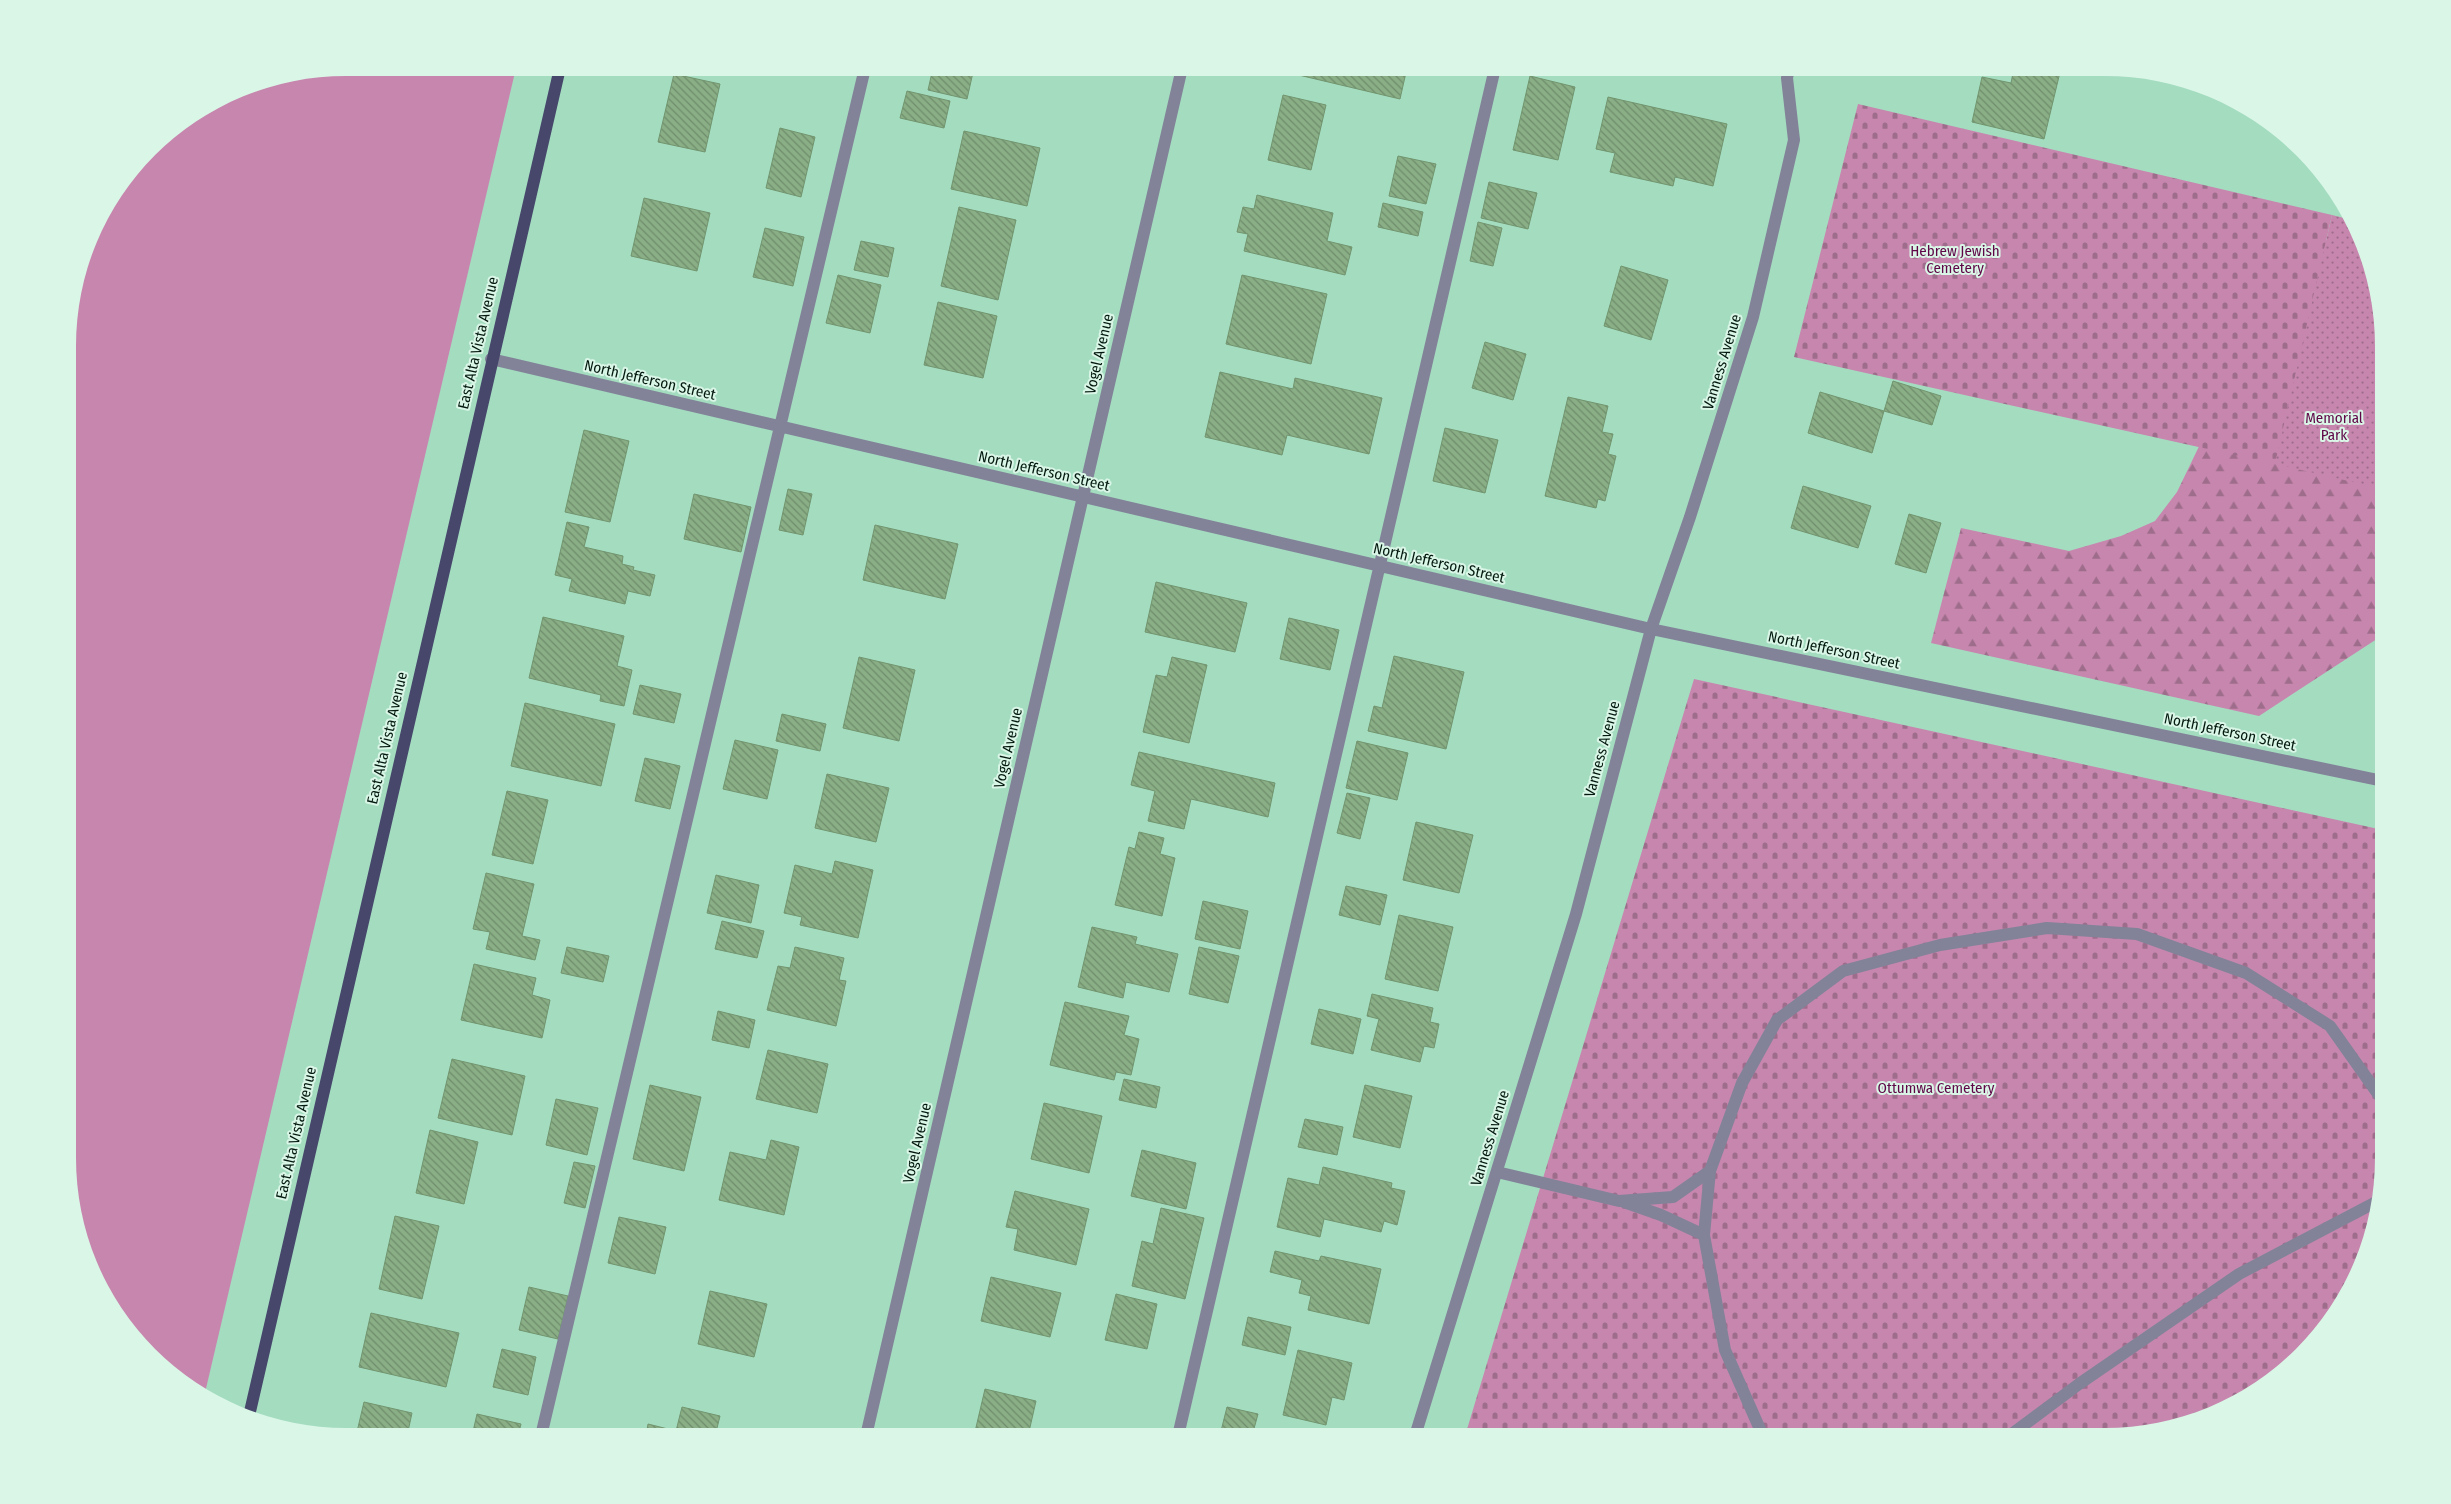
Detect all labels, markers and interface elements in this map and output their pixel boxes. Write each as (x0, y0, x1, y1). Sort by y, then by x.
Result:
park label: Hebrew Jewish Cemetery (1910, 242, 2000, 277)
street label: East Alta Vista Avenue (454, 275, 502, 411)
street label: Vogel Avenue (1081, 312, 1117, 396)
street label: Vanness Avenue (1699, 312, 1745, 412)
street label: North Jefferson Street (583, 356, 717, 404)
park label: Memorial Park (2305, 409, 2363, 444)
street label: North Jefferson Street (977, 447, 1111, 495)
street label: North Jefferson Street (1372, 539, 1506, 587)
street label: North Jefferson Street (1767, 627, 1902, 673)
street label: East Alta Vista Avenue (363, 670, 411, 806)
street label: Vanness Avenue (1581, 699, 1623, 799)
street label: Vogel Avenue (990, 706, 1026, 790)
street label: North Jefferson Street (2163, 709, 2298, 755)
street label: East Alta Vista Avenue (272, 1065, 320, 1201)
park label: Ottumwa Cemetery (1878, 1079, 1995, 1097)
street label: Vanness Avenue (1467, 1088, 1513, 1188)
street label: Vogel Avenue (899, 1101, 935, 1185)

